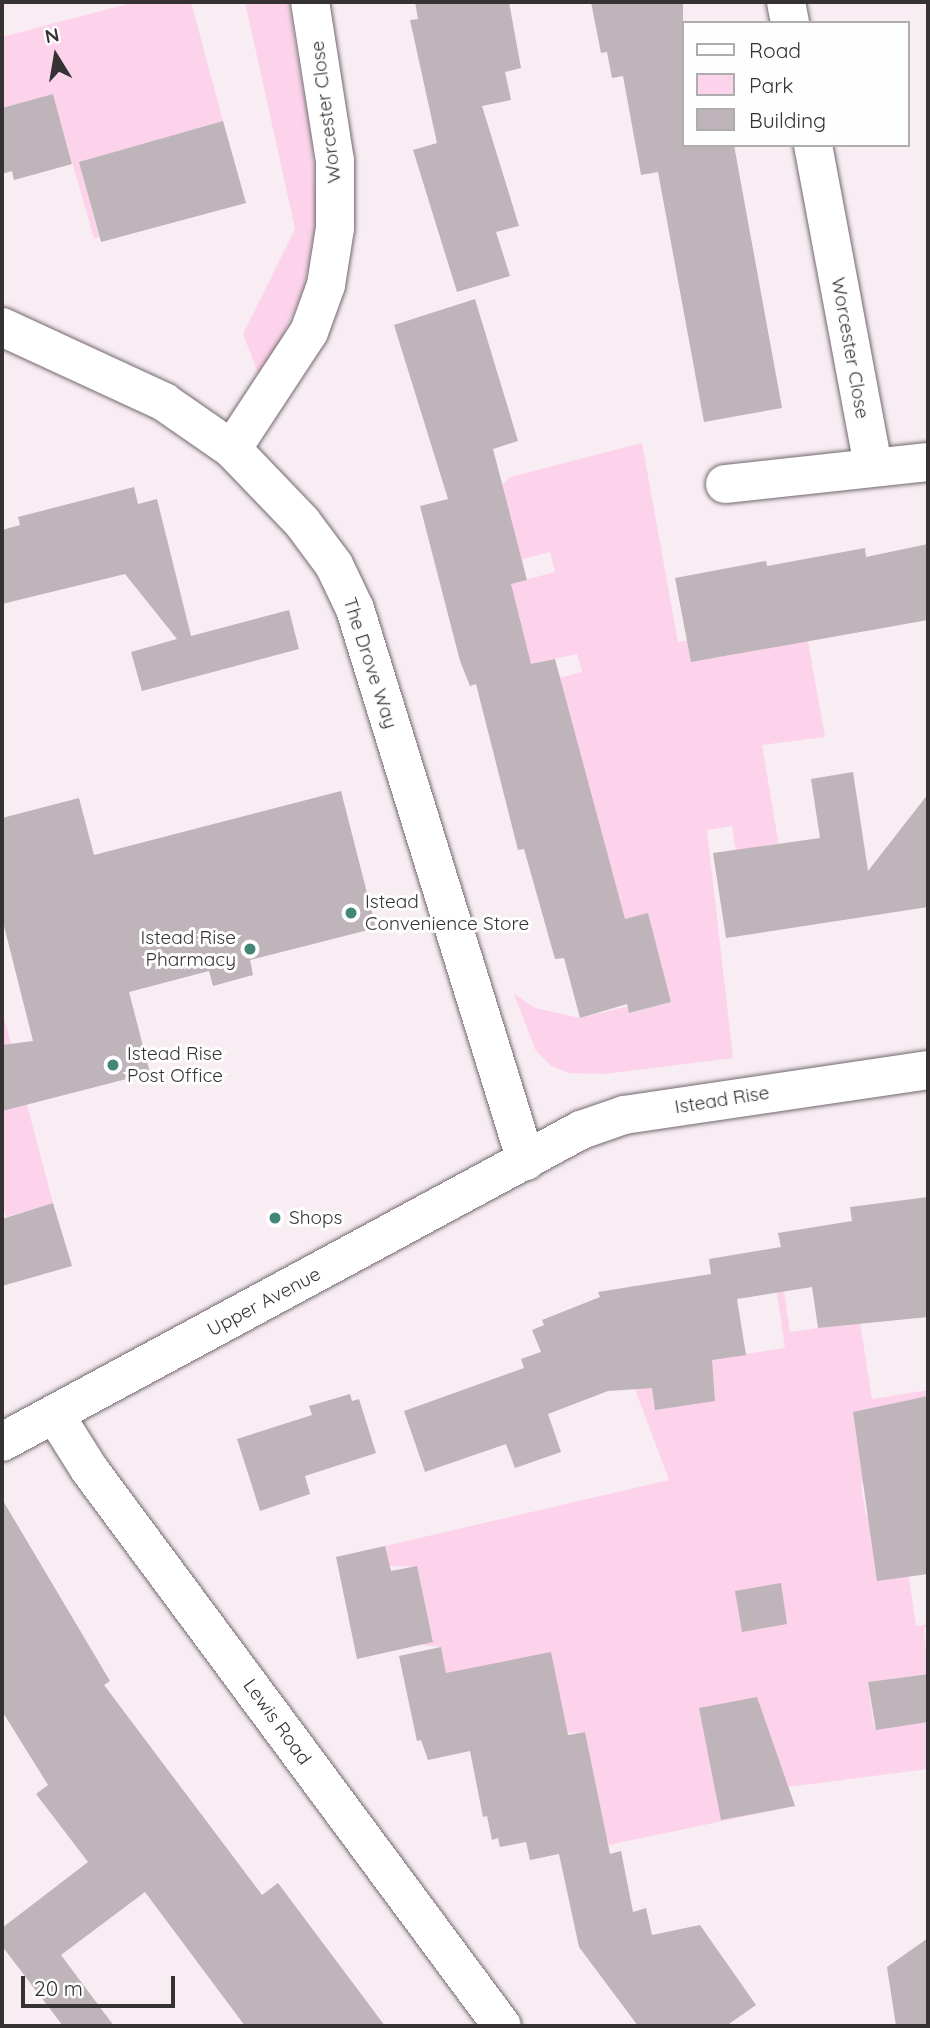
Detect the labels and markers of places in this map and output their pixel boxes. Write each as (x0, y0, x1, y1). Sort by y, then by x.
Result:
place label: Istead Convenience Store (365, 891, 529, 935)
marker: Istead Convenience Store (343, 905, 359, 921)
place label: Istead Rise Pharmacy (141, 927, 236, 971)
marker: Istead Rise Pharmacy (242, 941, 258, 957)
place label: Istead Rise Post Office (127, 1043, 223, 1087)
marker: Istead Rise Post Office (105, 1057, 121, 1073)
place label: Shops (289, 1207, 342, 1229)
marker: Shops (267, 1210, 283, 1226)

